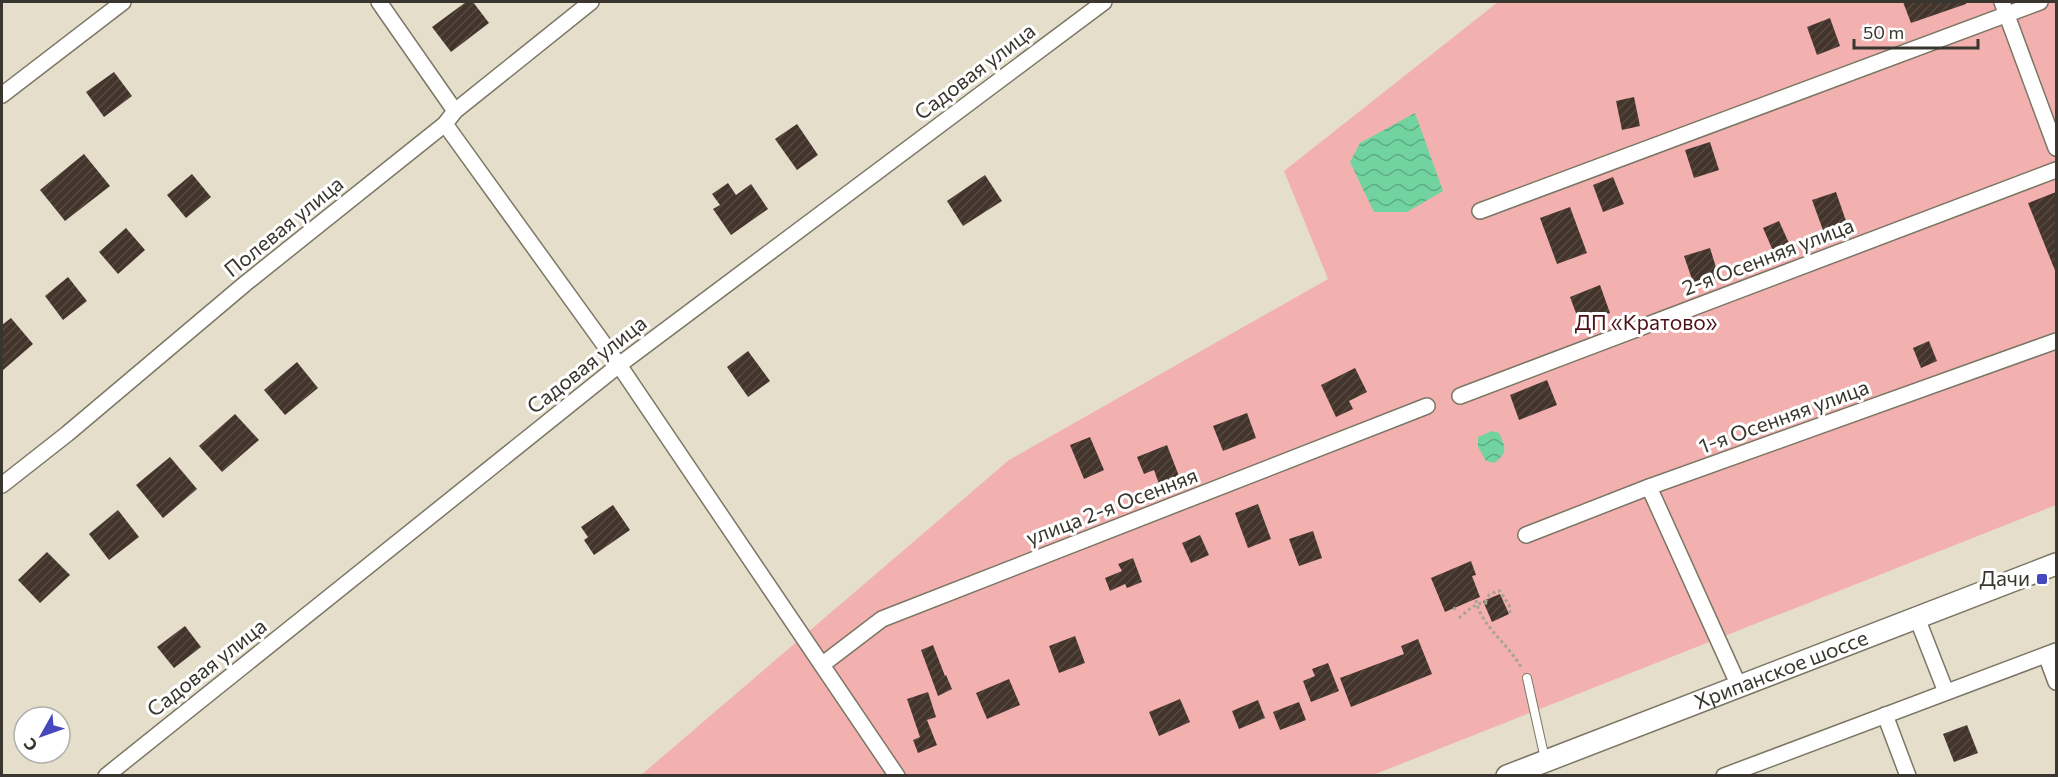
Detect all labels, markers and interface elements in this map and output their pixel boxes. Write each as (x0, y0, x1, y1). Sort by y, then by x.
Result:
scale bar (1854, 12, 1978, 50)
street label: Садовая улица (909, 17, 1039, 124)
text: 50 m (1863, 21, 1904, 43)
street label: Полевая улица (219, 170, 348, 281)
street label: 2-я Осенняя улица (1678, 211, 1857, 300)
street label: Садовая улица (521, 309, 651, 418)
park label: ДП «Кратово» (1575, 309, 1717, 334)
street label: 1-я Осенняя улица (1695, 373, 1872, 458)
street label: улица 2-я Осенняя (1022, 461, 1201, 550)
place label: Дачи (1979, 565, 2030, 590)
marker: Дачи (2035, 572, 2049, 586)
street label: Садовая улица (141, 612, 271, 721)
street label: Хрипанское шоссе (1690, 624, 1871, 714)
north arrow (12, 705, 72, 765)
text: С (19, 735, 41, 755)

